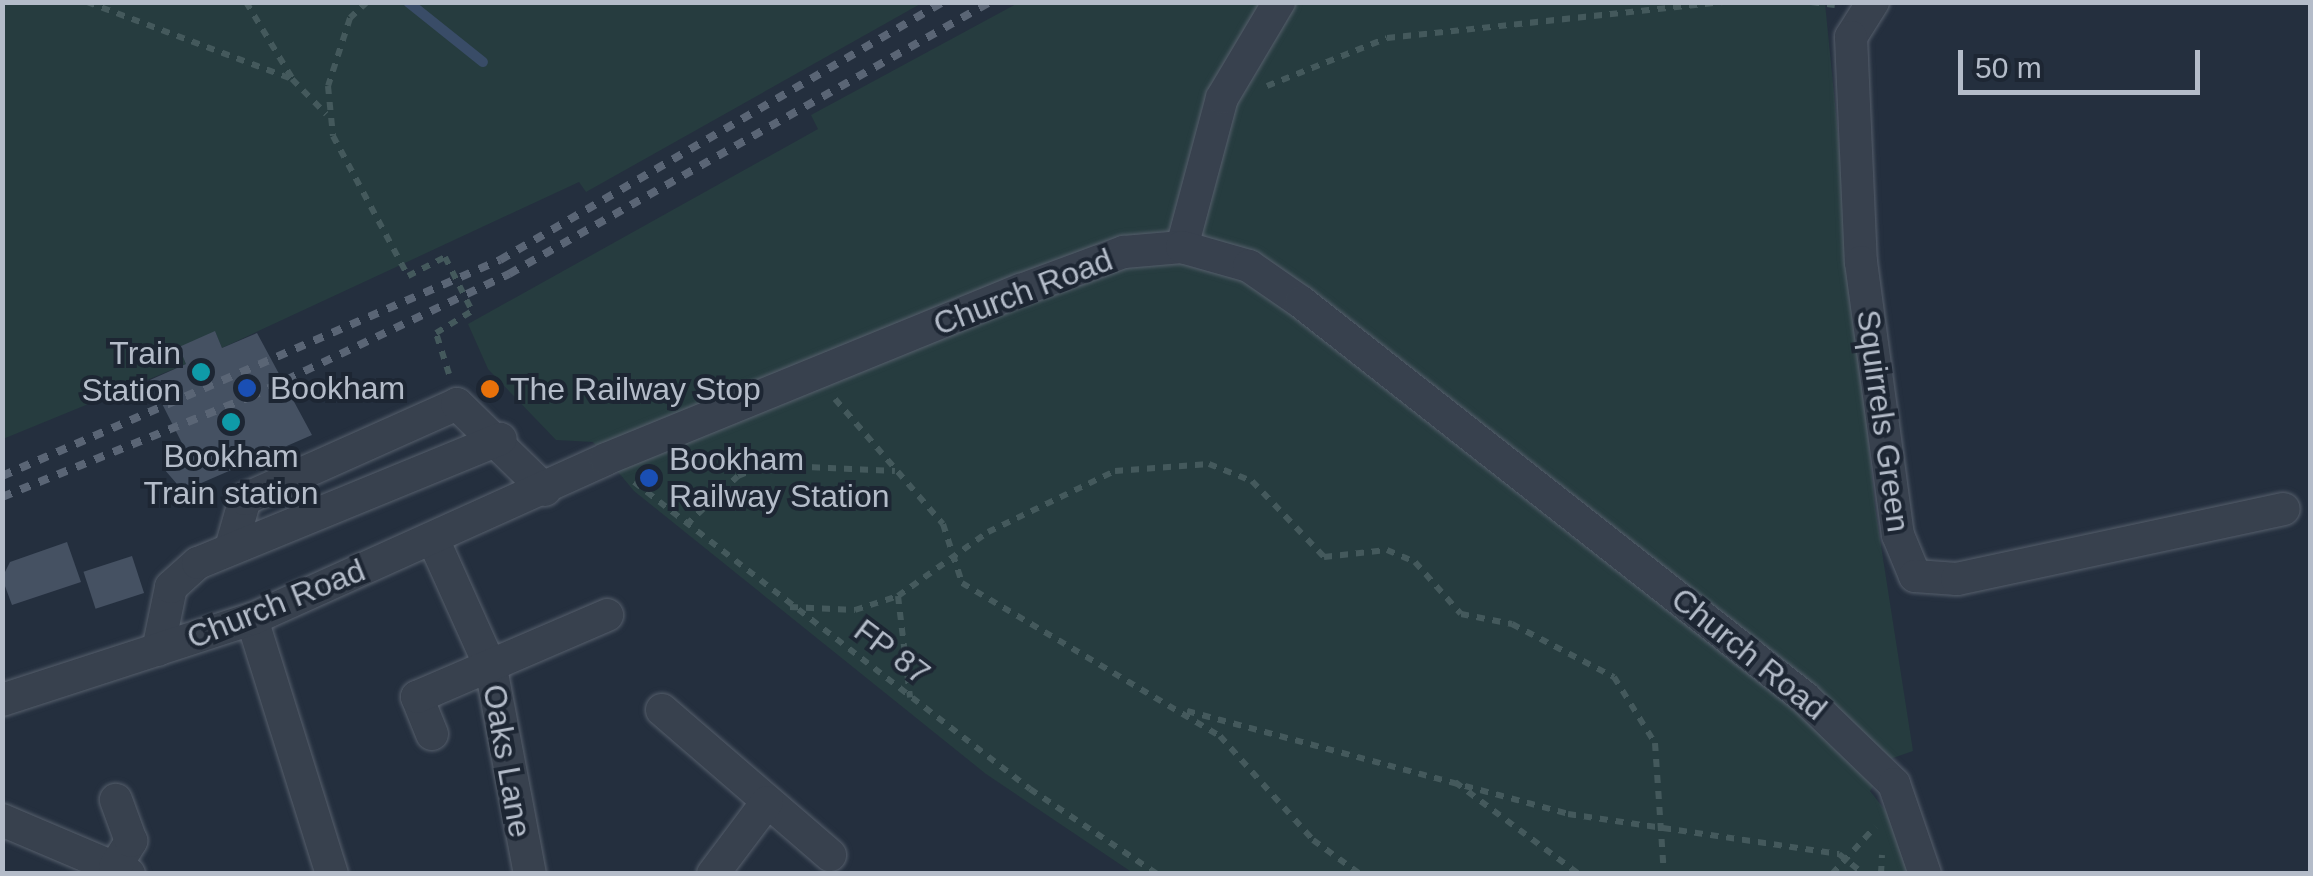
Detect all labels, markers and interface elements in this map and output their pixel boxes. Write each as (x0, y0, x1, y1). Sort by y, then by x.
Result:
scale bar (1963, 30, 2206, 92)
text: 50 m (1975, 51, 2042, 84)
street label: Church Road (928, 240, 1118, 344)
street label: Squirrels Green (1848, 307, 1918, 535)
place label: Train Station (81, 335, 181, 410)
marker: Train Station (190, 361, 212, 383)
place label: Bookham (270, 369, 405, 407)
place label: The Railway Stop (510, 370, 761, 408)
marker: Bookham (234, 375, 260, 401)
marker: The Railway Stop (479, 378, 501, 400)
marker: Bookham Train station (220, 411, 242, 433)
place label: Bookham Train station (144, 438, 318, 513)
place label: Bookham Railway Station (669, 441, 890, 516)
marker: Bookham Railway Station (638, 467, 660, 489)
street label: Church Road (181, 551, 371, 657)
street label: Church Road (1664, 580, 1834, 728)
street label: FP 87 (846, 611, 938, 693)
street label: Oaks Lane (475, 681, 539, 841)

